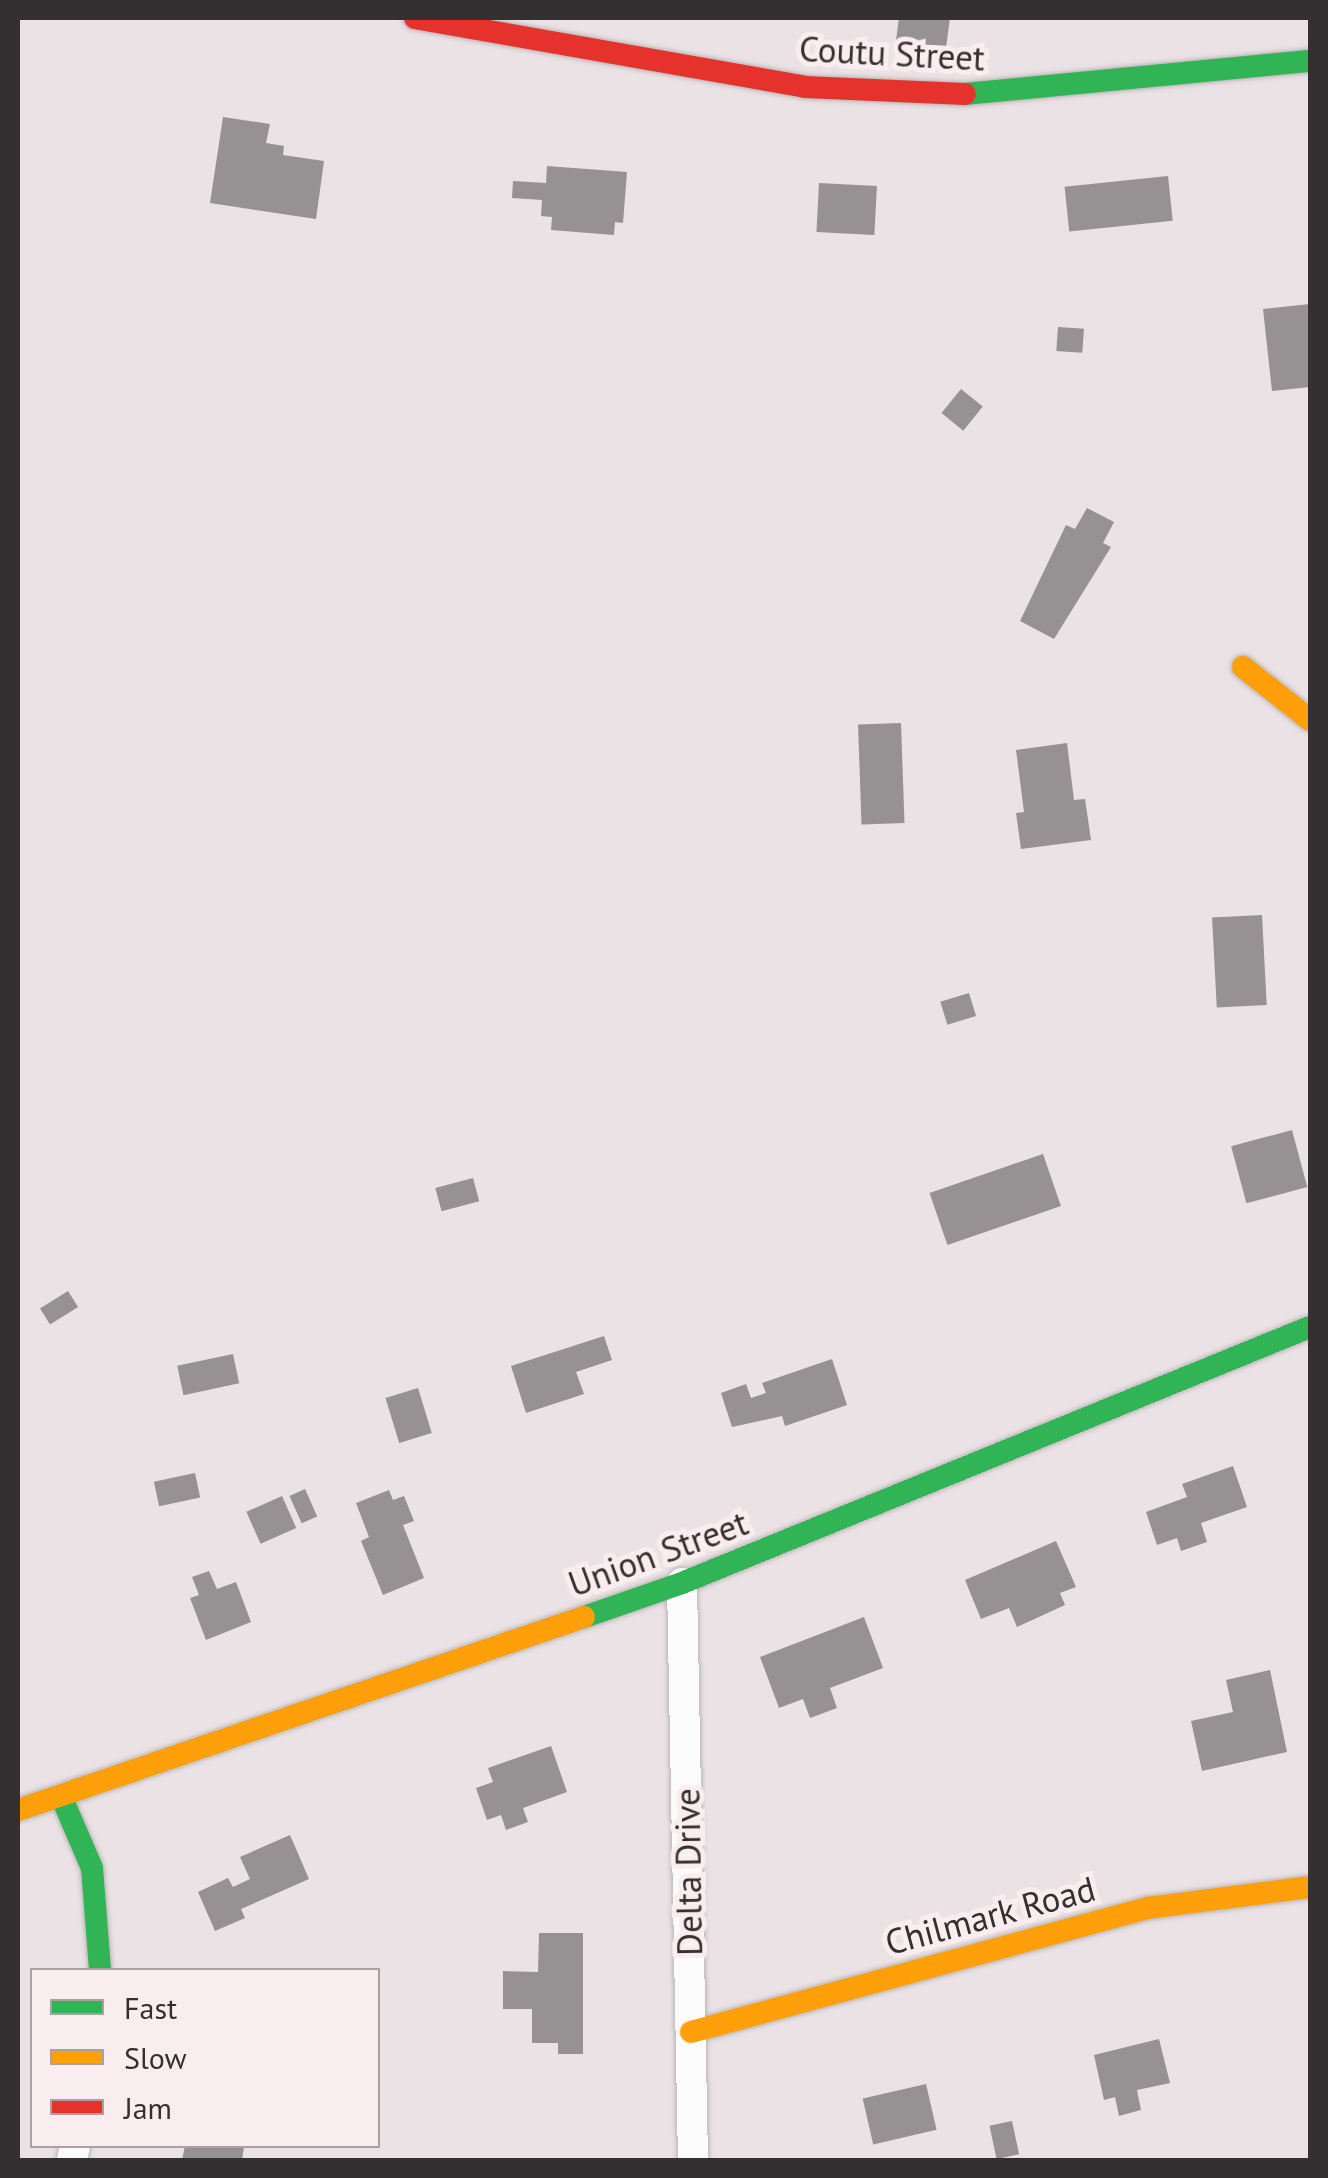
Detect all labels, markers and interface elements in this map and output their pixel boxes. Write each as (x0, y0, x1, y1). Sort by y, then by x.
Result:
street label: Coutu Street (798, 27, 986, 79)
street label: Union Street (562, 1501, 754, 1605)
street label: Delta Drive (666, 1788, 710, 1956)
street label: Chilmark Road (880, 1867, 1100, 1963)
legend (30, 1968, 380, 2148)
text: Fast (124, 1988, 177, 2027)
text: Slow (124, 2038, 187, 2077)
text: Jam (124, 2088, 172, 2127)

